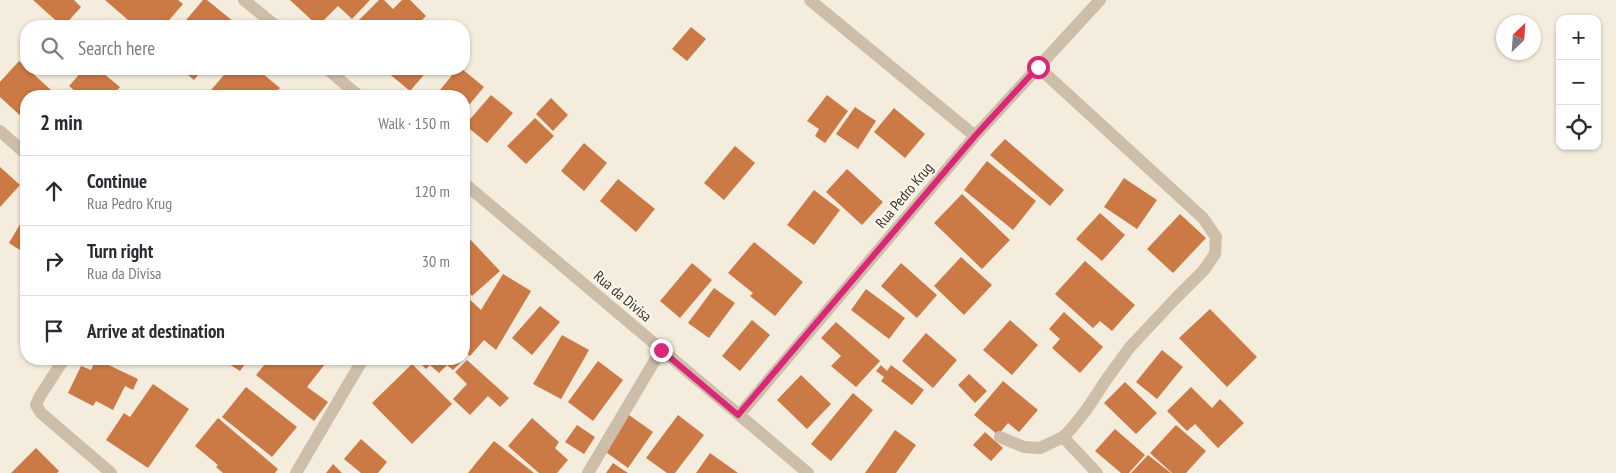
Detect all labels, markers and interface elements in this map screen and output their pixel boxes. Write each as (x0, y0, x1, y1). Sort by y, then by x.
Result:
north arrow (1496, 15, 1541, 60)
map controls (1556, 15, 1601, 150)
button: + (1556, 15, 1601, 60)
search box (20, 20, 470, 75)
icon: search (38, 34, 66, 62)
text: Search here (78, 36, 155, 60)
route start (1027, 56, 1050, 79)
button: − (1556, 60, 1601, 105)
button: locate (1556, 105, 1601, 150)
text: 2 min (40, 109, 82, 136)
text: Walk · 150 m (378, 113, 450, 133)
street label: Rua Pedro Krug (871, 158, 937, 232)
text: Continue (87, 169, 147, 193)
icon: ahead (40, 177, 68, 205)
text: 120 m (415, 181, 450, 201)
text: Rua Pedro Krug (87, 193, 172, 213)
text: Turn right (87, 239, 153, 263)
icon: right (40, 247, 68, 275)
text: 30 m (422, 251, 450, 271)
text: Rua da Divisa (87, 263, 162, 283)
street label: Rua da Divisa (590, 266, 656, 326)
icon: arrive (40, 317, 68, 345)
text: Arrive at destination (87, 319, 225, 343)
route end (650, 339, 673, 362)

